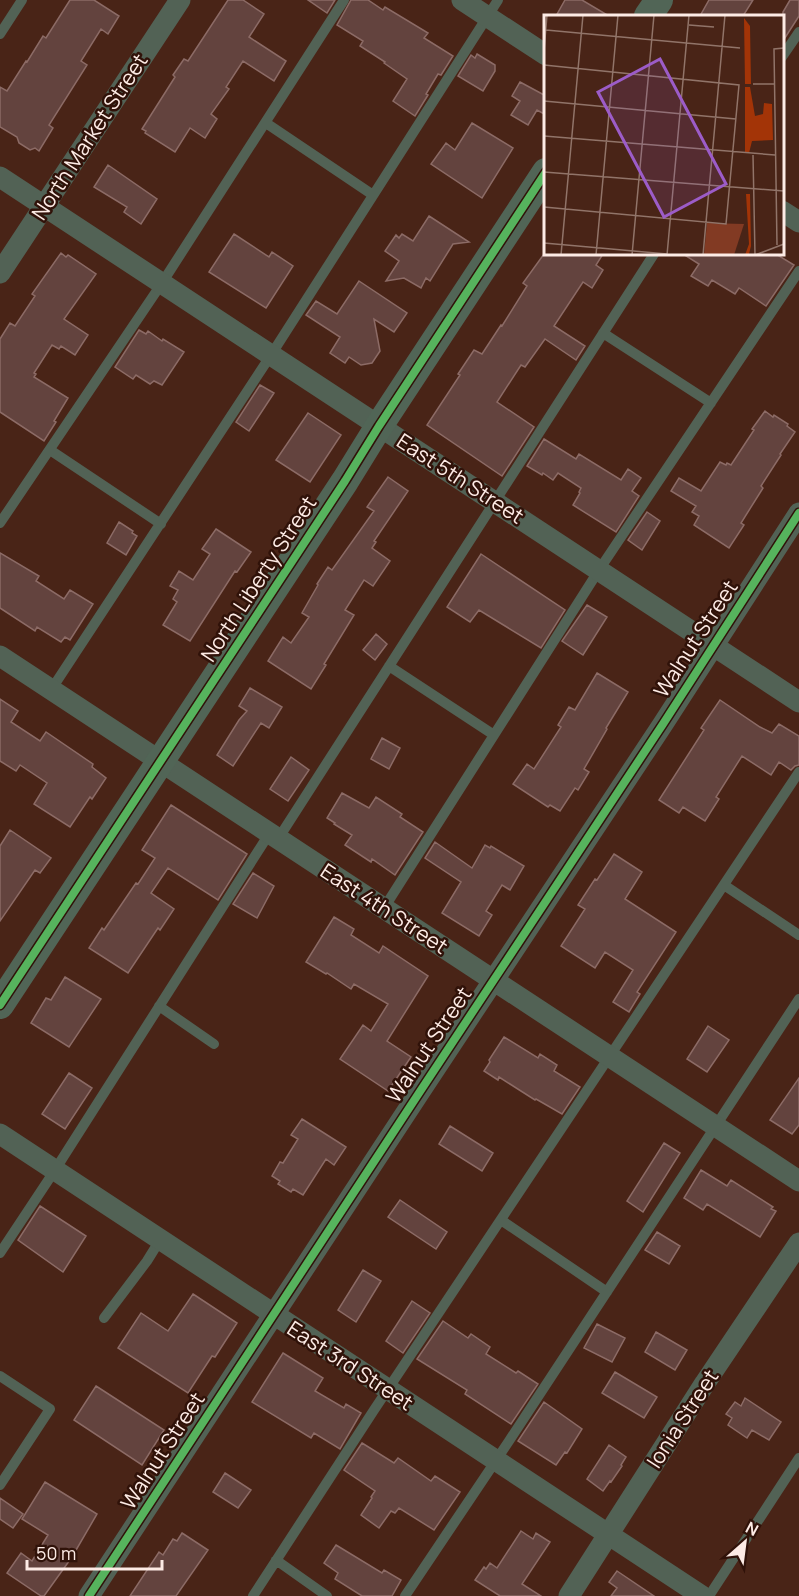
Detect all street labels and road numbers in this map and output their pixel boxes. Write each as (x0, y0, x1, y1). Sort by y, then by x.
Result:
street label: North Market Street (25, 48, 153, 225)
street label: East 5th Street (392, 427, 529, 530)
street label: North Liberty Street (194, 490, 322, 667)
street label: Walnut Street (647, 574, 744, 702)
street label: East 4th Street (316, 857, 454, 960)
street label: Walnut Street (379, 981, 477, 1108)
street label: East 3rd Street (282, 1314, 419, 1416)
street label: Ionia Street (640, 1364, 724, 1473)
street label: Walnut Street (114, 1386, 211, 1514)

